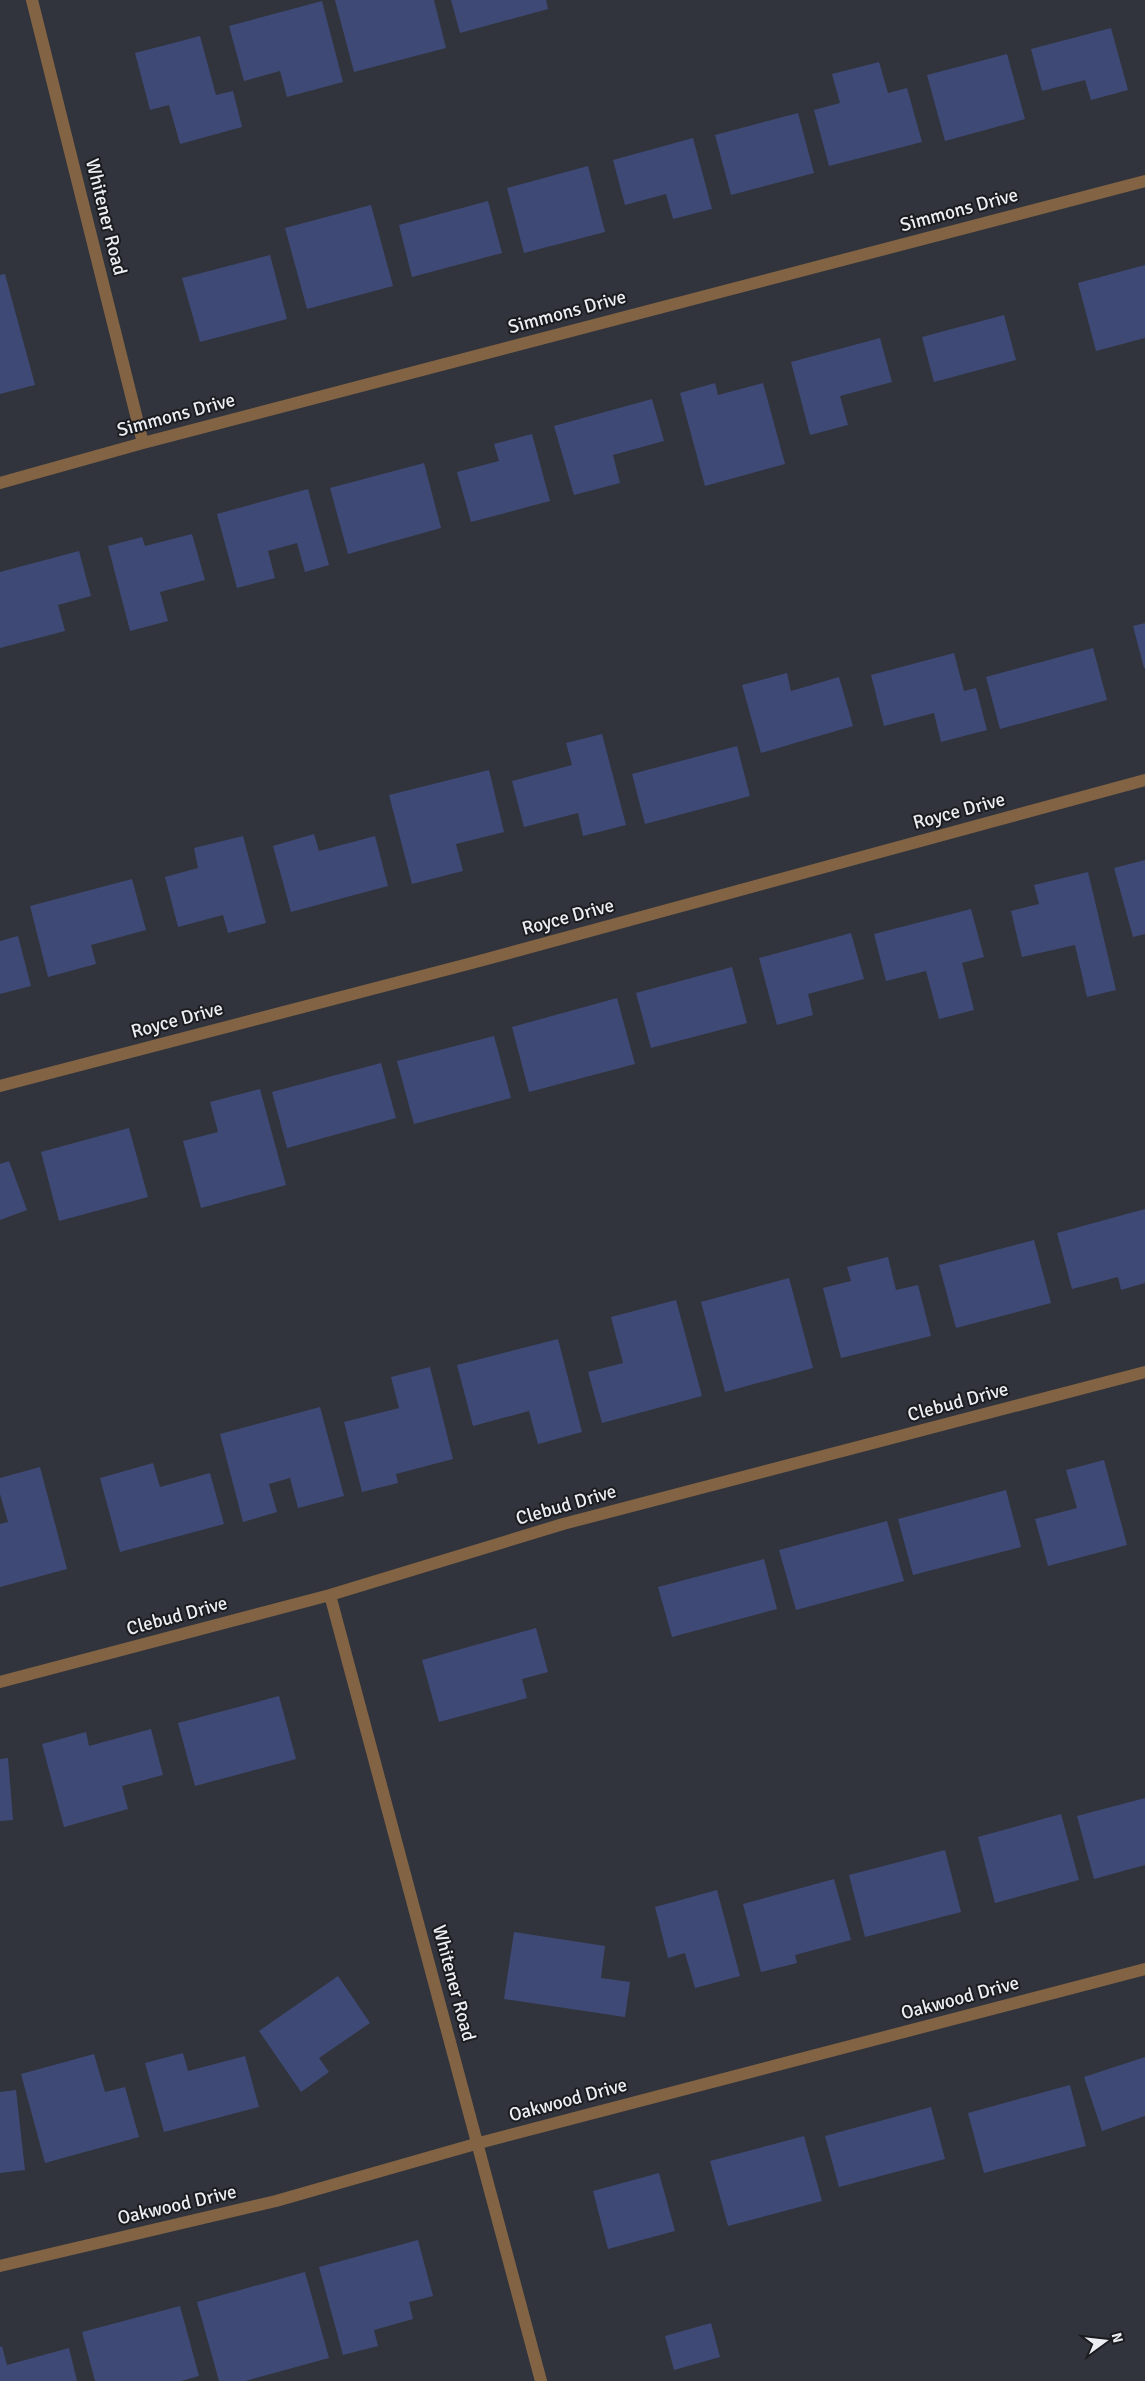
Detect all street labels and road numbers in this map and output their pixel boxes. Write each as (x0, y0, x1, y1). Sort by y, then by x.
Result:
street label: Whitener Road (80, 156, 132, 278)
street label: Simmons Drive (897, 183, 1021, 237)
street label: Simmons Drive (505, 285, 629, 339)
street label: Simmons Drive (114, 388, 238, 442)
street label: Royce Drive (910, 787, 1008, 835)
street label: Royce Drive (519, 893, 617, 941)
street label: Royce Drive (128, 996, 226, 1044)
street label: Clebud Drive (905, 1377, 1011, 1427)
street label: Clebud Drive (513, 1479, 619, 1531)
street label: Clebud Drive (124, 1591, 230, 1641)
street label: Whitener Road (427, 1922, 481, 2044)
street label: Oakwood Drive (898, 1971, 1022, 2025)
street label: Oakwood Drive (506, 2073, 630, 2127)
street label: Oakwood Drive (115, 2180, 239, 2230)

